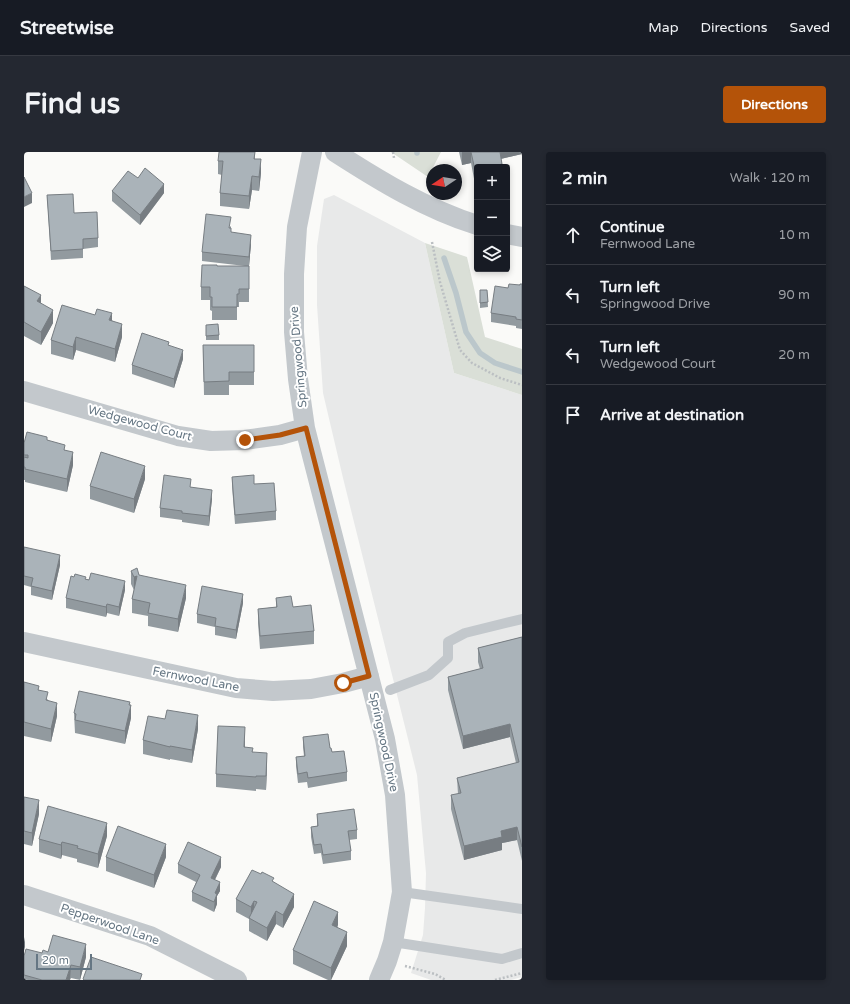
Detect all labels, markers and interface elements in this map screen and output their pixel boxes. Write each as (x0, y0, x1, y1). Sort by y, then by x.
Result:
text: Streetwise (20, 17, 114, 39)
text: Map (648, 19, 679, 36)
text: Directions (701, 19, 768, 36)
text: Saved (790, 19, 830, 36)
button: Directions (723, 86, 826, 123)
text: Find us (24, 87, 120, 121)
north arrow (426, 164, 462, 200)
map controls (474, 164, 510, 272)
button: + (474, 164, 510, 200)
text: 2 min (562, 168, 607, 189)
text: Walk · 120 m (730, 170, 810, 186)
button: − (474, 200, 510, 236)
text: Continue (600, 218, 664, 236)
icon: ahead (562, 224, 584, 246)
text: 10 m (778, 227, 810, 243)
button: layers (474, 236, 510, 272)
text: Fernwood Lane (600, 236, 695, 252)
text: Turn left (600, 278, 660, 296)
icon: left (562, 284, 584, 306)
text: 90 m (778, 287, 810, 303)
text: Springwood Drive (600, 296, 710, 312)
street label: Springwood Drive (287, 306, 309, 408)
text: Turn left (600, 338, 660, 356)
icon: left (562, 344, 584, 366)
text: 20 m (778, 347, 810, 363)
text: Wedgewood Court (600, 356, 716, 372)
street label: Wedgewood Court (87, 402, 194, 444)
icon: arrive (562, 404, 584, 426)
text: Arrive at destination (600, 406, 744, 424)
route end (236, 431, 254, 449)
street label: Fernwood Lane (152, 664, 241, 694)
route start (334, 674, 352, 692)
street label: Springwood Drive (367, 691, 401, 793)
street label: Pepperwood Lane (59, 901, 161, 948)
scale bar (36, 952, 92, 971)
text: 20 m (42, 954, 69, 967)

